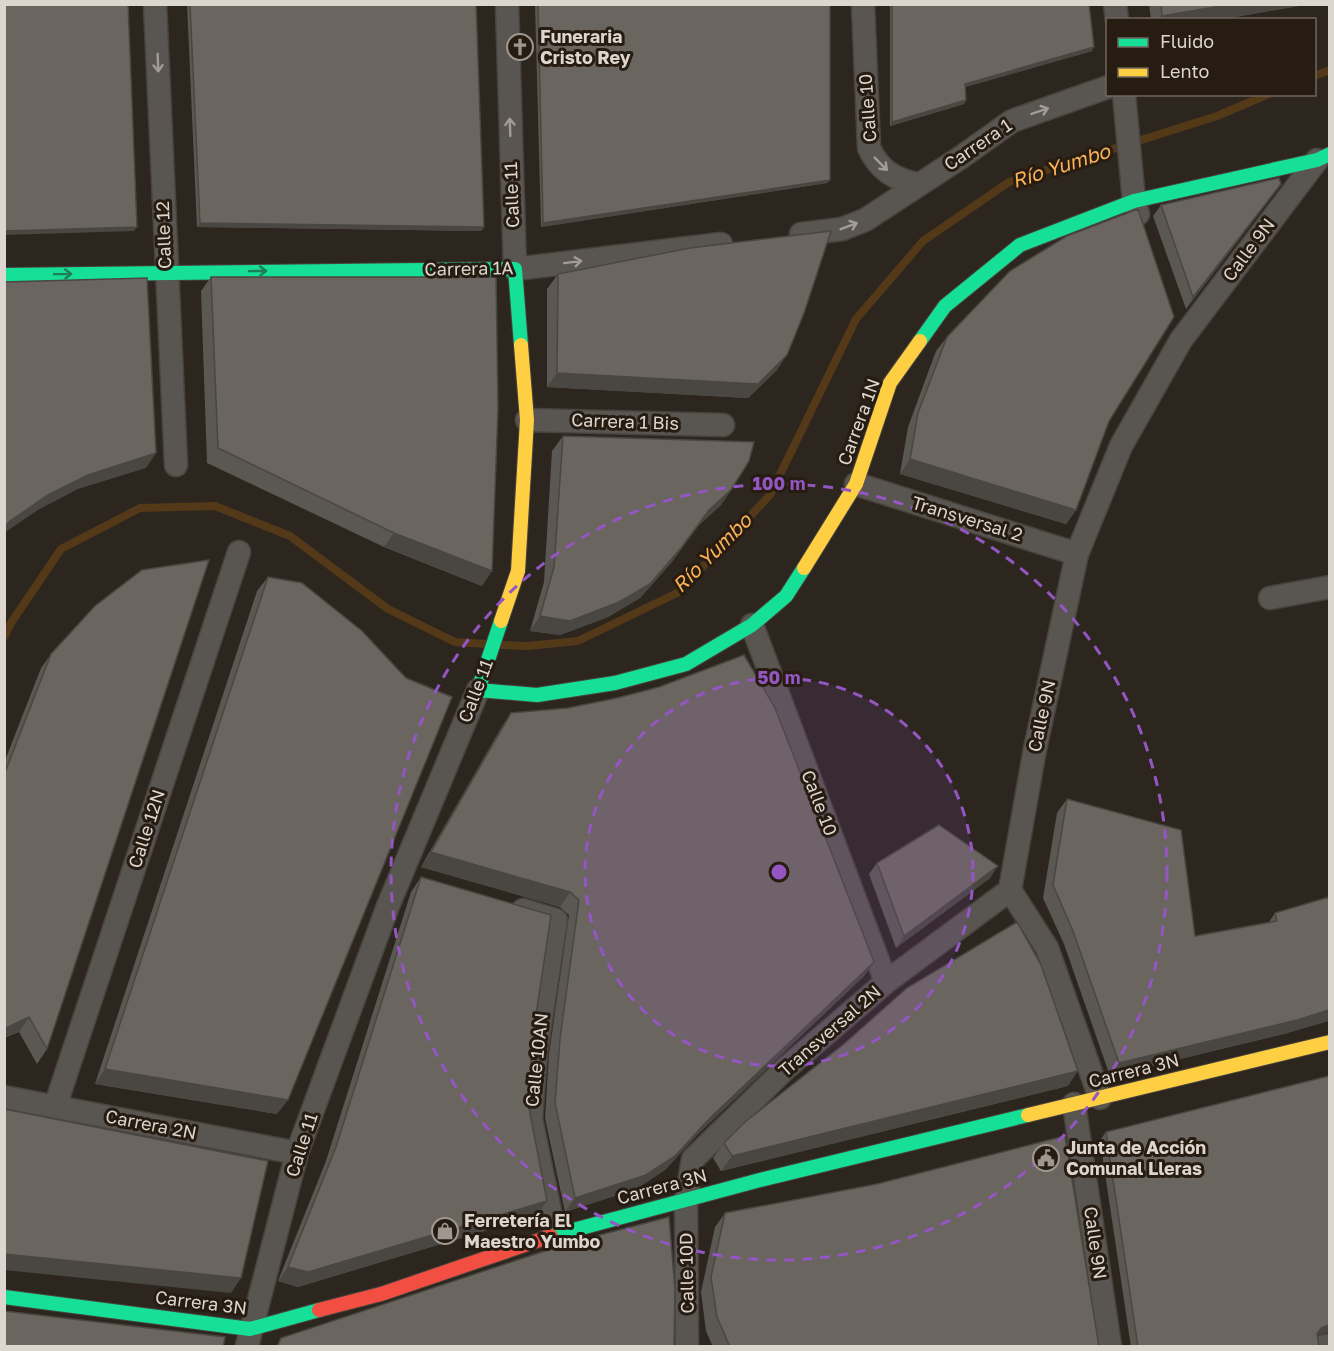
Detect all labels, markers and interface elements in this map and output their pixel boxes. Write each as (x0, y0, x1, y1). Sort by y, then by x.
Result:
legend (1106, 18, 1316, 96)
place label: Funeraria Cristo Rey (540, 25, 631, 68)
text: Fluido (1160, 30, 1214, 52)
church icon: Funeraria Cristo Rey (505, 32, 535, 62)
one-way arrow (152, 52, 163, 72)
text: Lento (1160, 60, 1209, 82)
street label: Calle 10 (854, 73, 880, 143)
one-way arrow (1030, 105, 1048, 116)
street label: Carrera 1 (939, 113, 1016, 175)
one-way arrow (505, 117, 516, 137)
water label: Río Yumbo (1009, 138, 1114, 192)
one-way arrow (873, 157, 888, 171)
street label: Calle 11 (499, 161, 523, 228)
street label: Calle 12 (151, 201, 175, 269)
street label: Calle 9N (1217, 214, 1279, 285)
one-way arrow (839, 220, 858, 231)
street label: Carrera 1A (424, 256, 514, 280)
one-way arrow (562, 256, 582, 267)
one-way arrow (247, 266, 267, 277)
one-way arrow (52, 268, 72, 280)
street label: Carrera 1N (832, 375, 884, 468)
street label: Carrera 1 Bis (571, 408, 679, 434)
text: 100 m (753, 472, 805, 494)
street label: Transversal 2 (909, 491, 1025, 545)
water label: Río Yumbo (667, 507, 756, 597)
street label: Calle 11 (453, 656, 497, 725)
text: 50 m (758, 666, 800, 688)
street label: Calle 9N (1023, 678, 1059, 754)
street label: Calle 10 (797, 767, 842, 839)
street label: Calle 12N (123, 787, 169, 871)
centre of rings (769, 862, 789, 882)
street label: Transversal 2N (774, 980, 885, 1081)
street label: Calle 10AN (520, 1012, 552, 1108)
street label: Carrera 3N (1086, 1048, 1181, 1092)
street label: Carrera 2N (104, 1104, 199, 1144)
street label: Calle 11 (280, 1110, 322, 1180)
place label: Junta de Acción Comunal Lleras (1066, 1136, 1206, 1179)
public building icon: Junta de Acción Comunal Lleras (1031, 1143, 1061, 1173)
street label: Carrera 3N (614, 1163, 709, 1209)
street label: Calle 9N (1080, 1205, 1112, 1281)
place label: Ferretería El Maestro Yumbo (464, 1209, 601, 1252)
shop icon: Ferretería El Maestro Yumbo (430, 1216, 460, 1246)
street label: Calle 10D (674, 1232, 698, 1314)
street label: Carrera 3N (154, 1285, 248, 1319)

